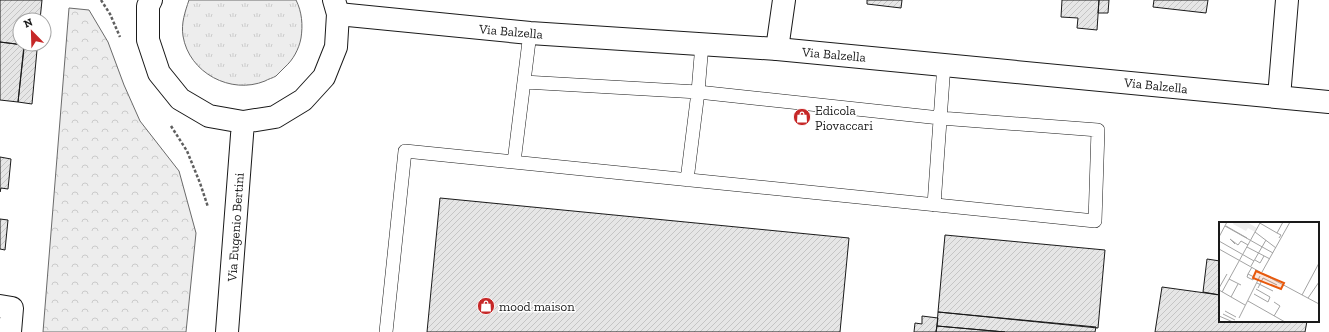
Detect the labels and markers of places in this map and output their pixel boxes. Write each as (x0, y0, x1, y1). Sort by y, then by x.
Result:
place label: Edicola Piovaccari (815, 103, 873, 133)
shop icon: Edicola Piovaccari (792, 107, 812, 127)
shop icon: mood maison (476, 296, 496, 316)
place label: mood maison (499, 299, 575, 314)

